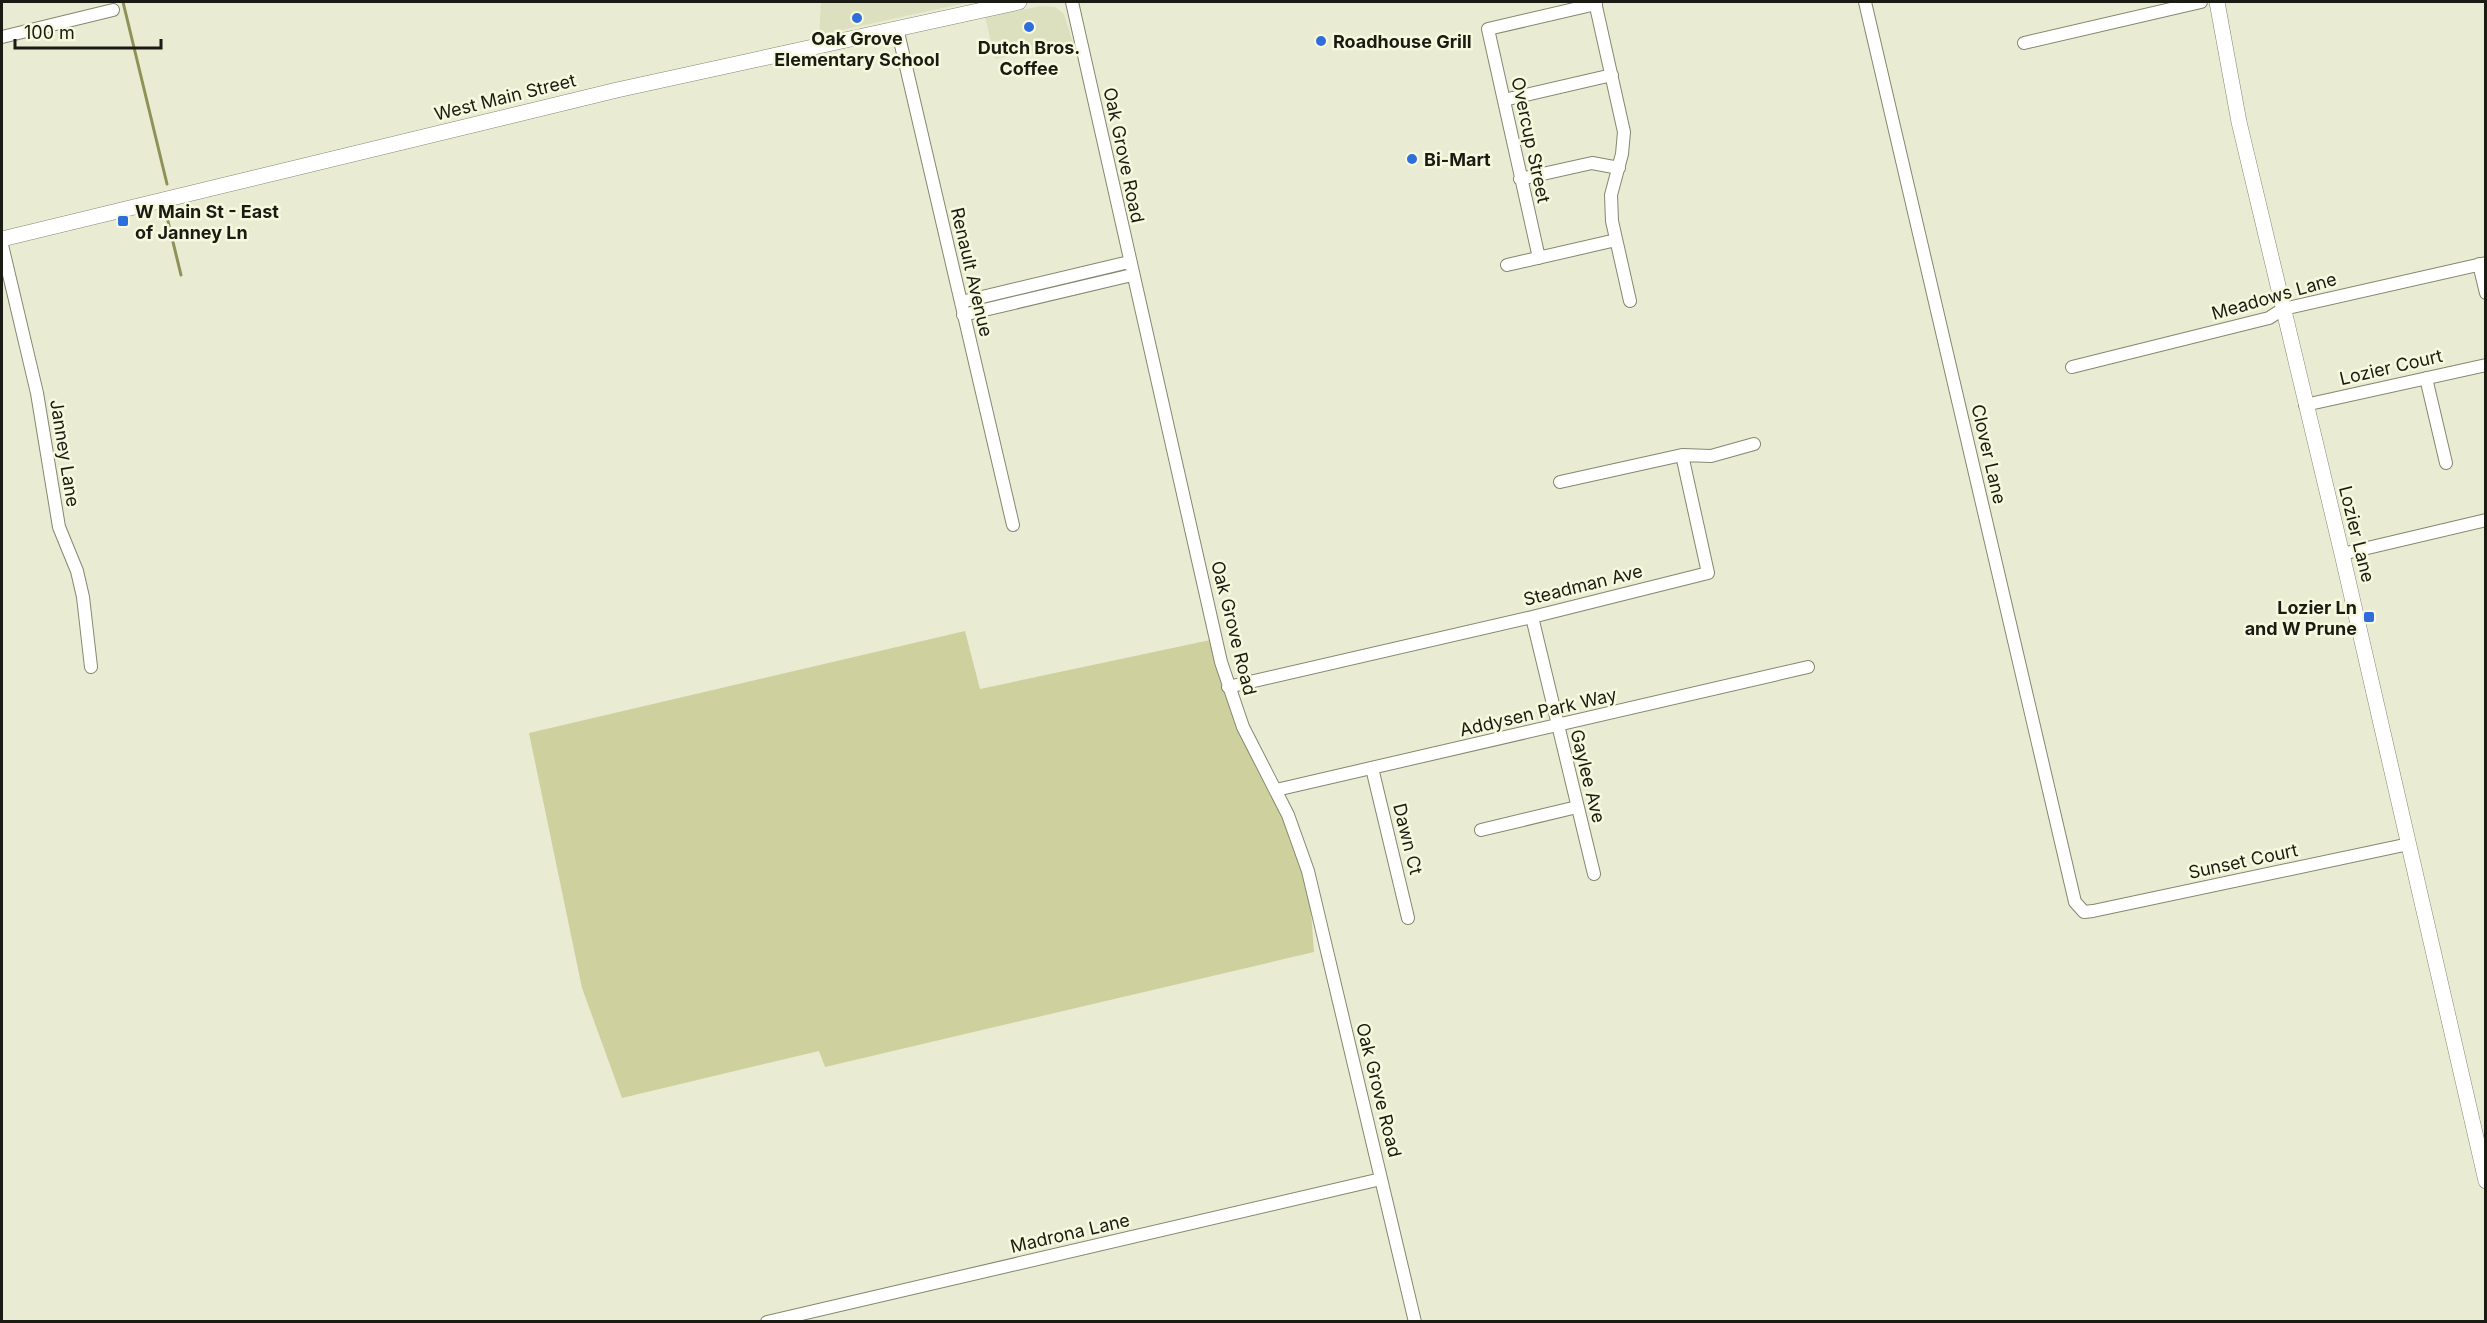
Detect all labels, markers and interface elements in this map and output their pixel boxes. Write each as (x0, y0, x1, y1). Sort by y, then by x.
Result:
marker: Oak Grove Elementary School (850, 11, 864, 25)
scale bar (15, 12, 160, 50)
marker: Dutch Bros. Coffee (1022, 20, 1036, 34)
text: 100 m (24, 22, 75, 43)
place label: Oak Grove Elementary School (774, 28, 940, 70)
place label: Roadhouse Grill (1333, 31, 1472, 52)
marker: Roadhouse Grill (1314, 34, 1328, 48)
place label: Dutch Bros. Coffee (978, 37, 1080, 79)
street label: West Main Street (432, 69, 578, 125)
street label: Overcup Street (1507, 75, 1555, 205)
street label: Oak Grove Road (1099, 85, 1149, 225)
place label: Bi-Mart (1424, 149, 1491, 170)
marker: Bi-Mart (1405, 152, 1419, 166)
place label: W Main St - East of Janney Ln (135, 201, 279, 243)
street label: Renault Avenue (947, 205, 997, 339)
marker: W Main St - East of Janney Ln (116, 214, 130, 228)
street label: Meadows Lane (2209, 268, 2339, 324)
street label: Lozier Court (2338, 345, 2445, 389)
street label: Janney Lane (46, 398, 84, 508)
street label: Clover Lane (1967, 402, 2011, 506)
street label: Lozier Lane (2335, 484, 2379, 584)
street label: Oak Grove Road (1207, 559, 1261, 697)
street label: Steadman Ave (1521, 560, 1645, 610)
place label: Lozier Ln and W Prune (2245, 597, 2357, 639)
marker: Lozier Ln and W Prune (2362, 610, 2376, 624)
street label: Addysen Park Way (1457, 684, 1619, 740)
street label: Gaylee Ave (1566, 727, 1610, 825)
street label: Dawn Ct (1389, 801, 1427, 877)
street label: Sunset Court (2186, 839, 2300, 883)
street label: Oak Grove Road (1352, 1021, 1406, 1159)
street label: Madrona Lane (1008, 1209, 1132, 1257)

